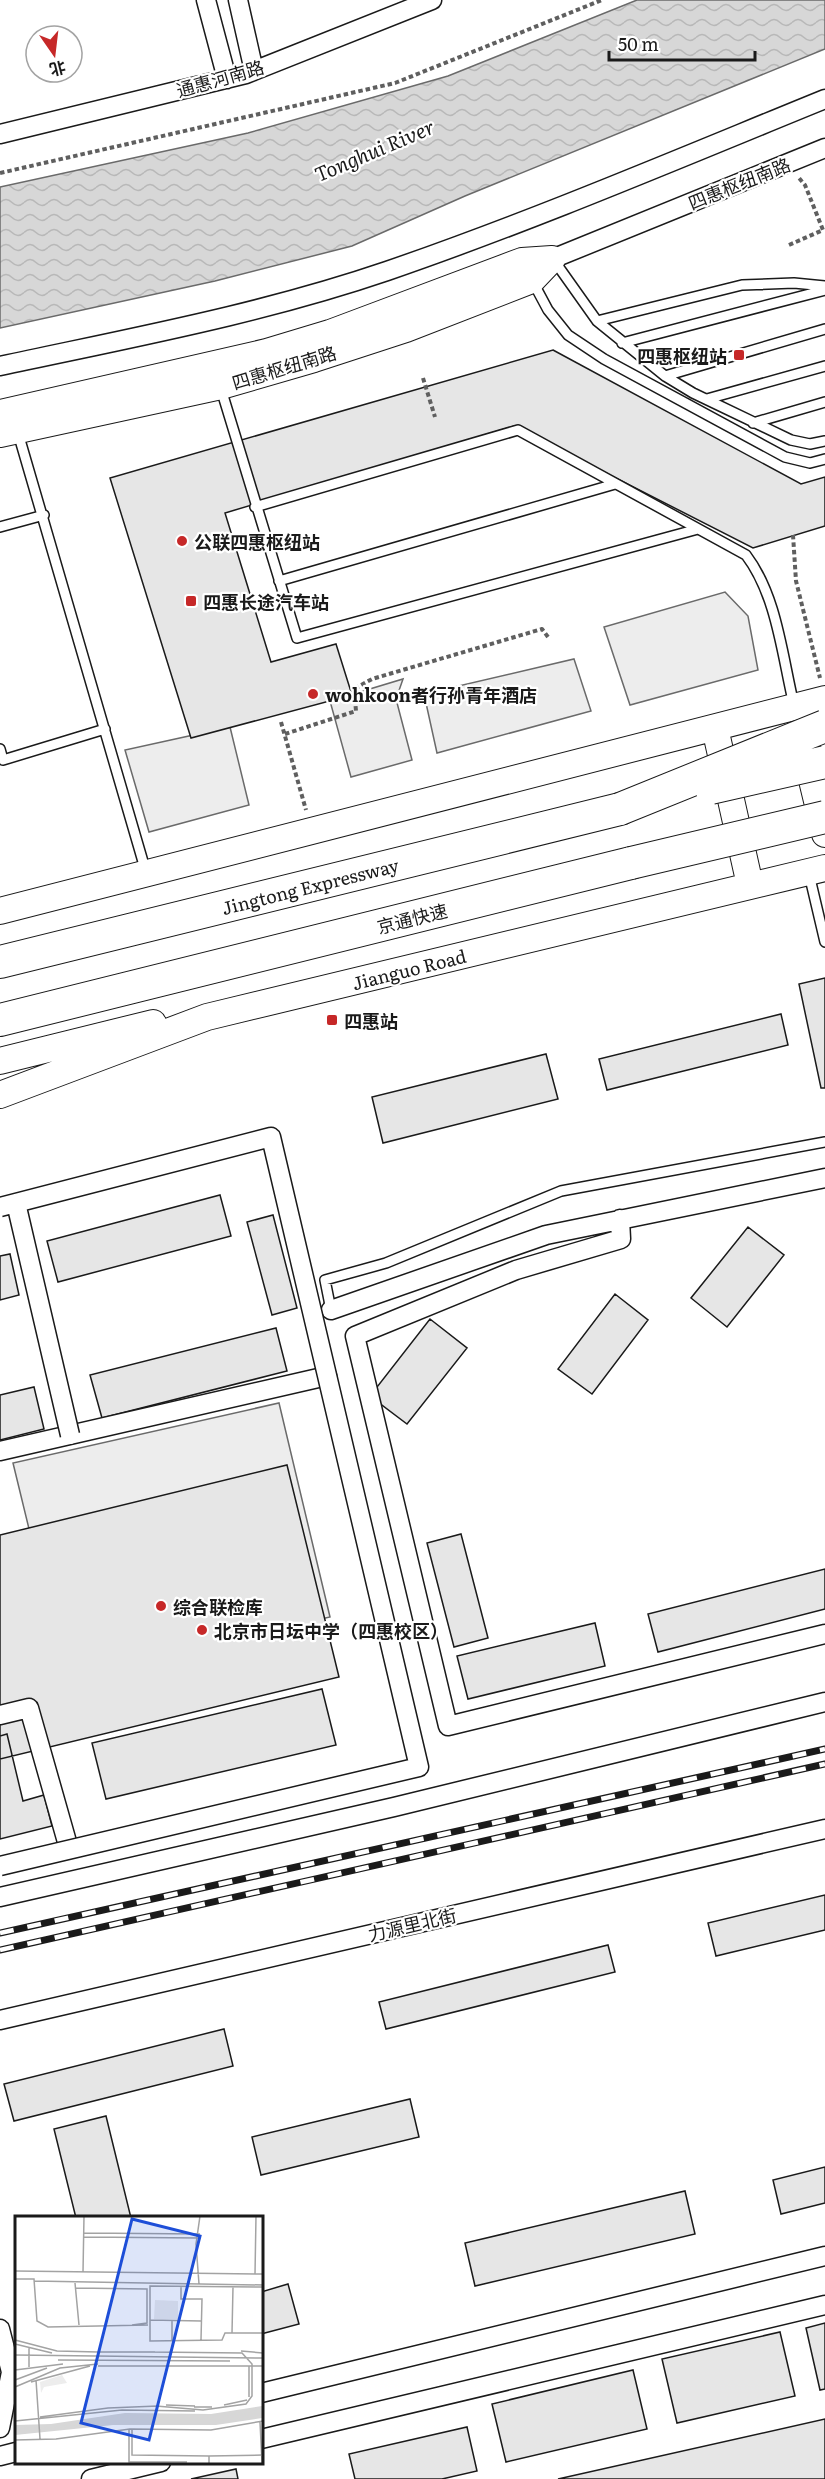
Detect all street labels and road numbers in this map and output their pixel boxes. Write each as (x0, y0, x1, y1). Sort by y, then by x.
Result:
street label: 通惠河南路 (173, 53, 267, 103)
street label: 四惠枢纽南路 (684, 150, 794, 216)
street label: 四惠枢纽南路 (228, 338, 340, 396)
street label: Jingtong Expressway (219, 851, 402, 921)
street label: 京通快速 (374, 896, 450, 940)
street label: Jianguo Road (349, 942, 469, 996)
street label: 力源里北街 (365, 1901, 459, 1947)

